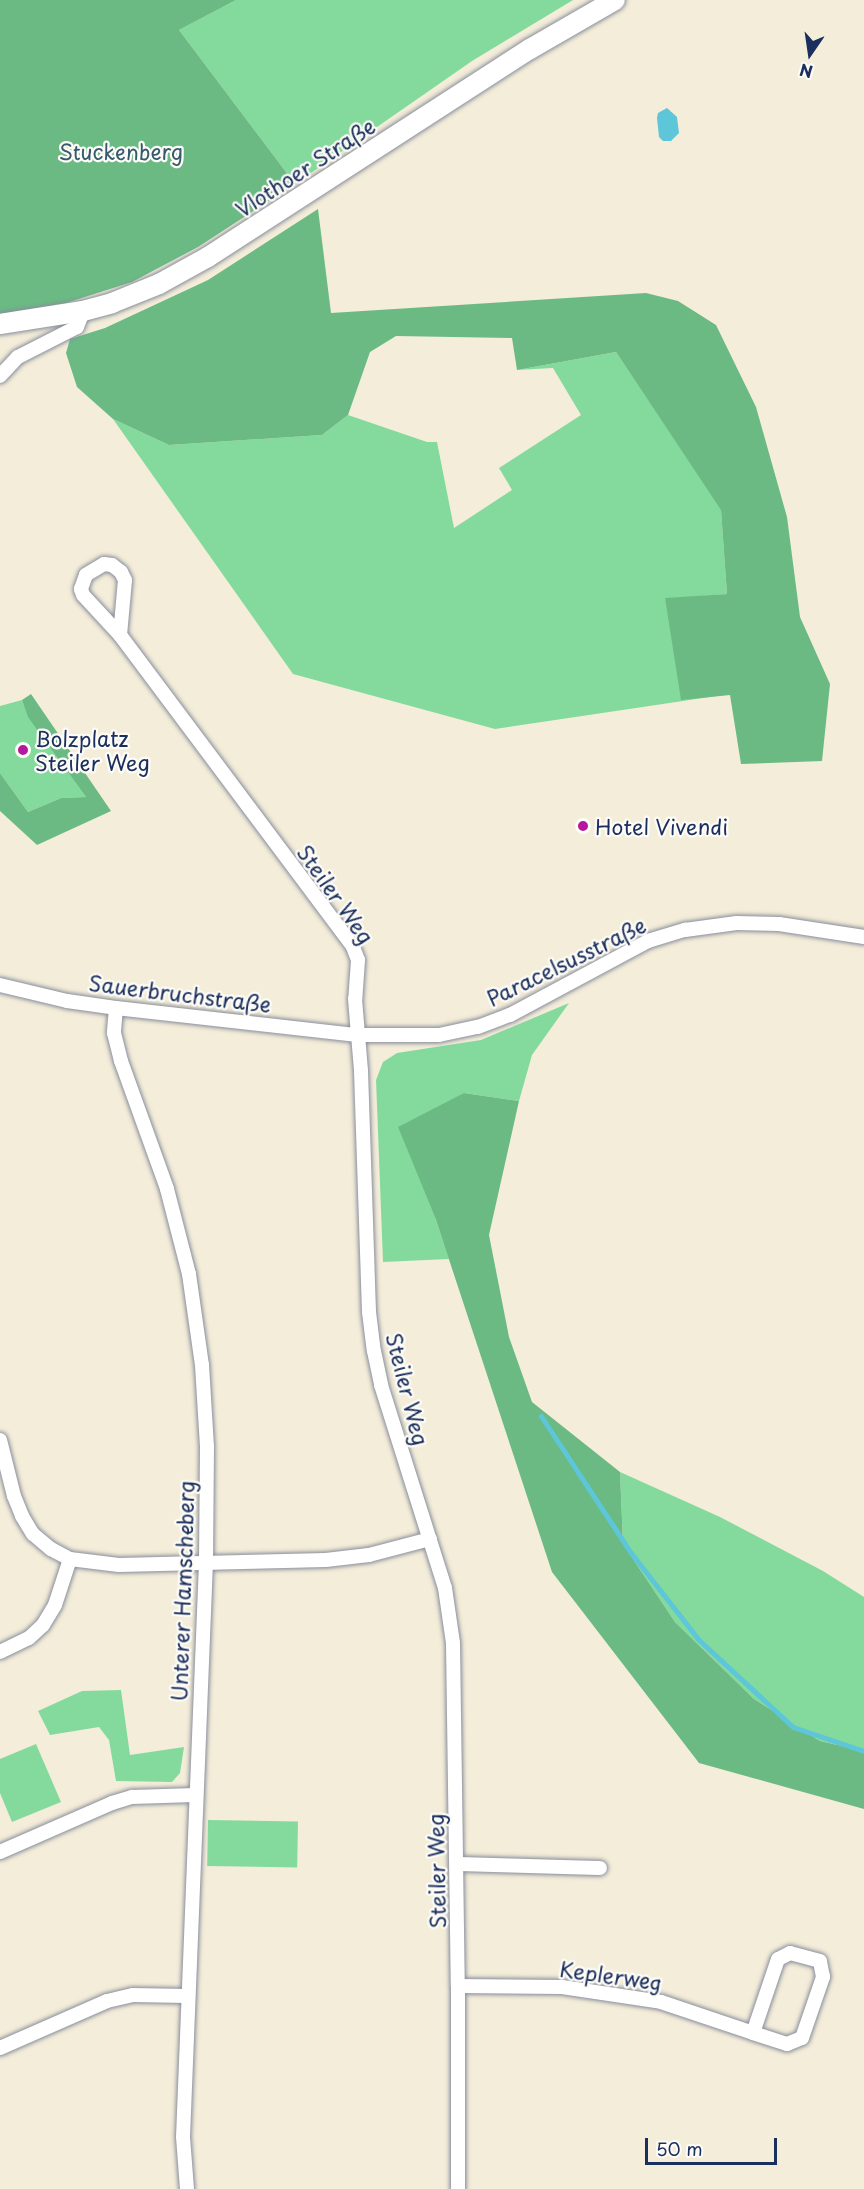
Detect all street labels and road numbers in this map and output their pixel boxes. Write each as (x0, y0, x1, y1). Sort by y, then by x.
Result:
street label: Vlothoer Straße (231, 113, 379, 221)
street label: Steiler Weg (292, 839, 380, 949)
street label: Paracelsusstraße (482, 912, 650, 1010)
street label: Sauerbruchstraße (87, 969, 273, 1017)
street label: Steiler Weg (382, 1329, 434, 1449)
street label: Unterer Hamscheberg (166, 1480, 198, 1702)
street label: Steiler Weg (422, 1812, 450, 1930)
street label: Keplerweg (558, 1955, 664, 1995)

